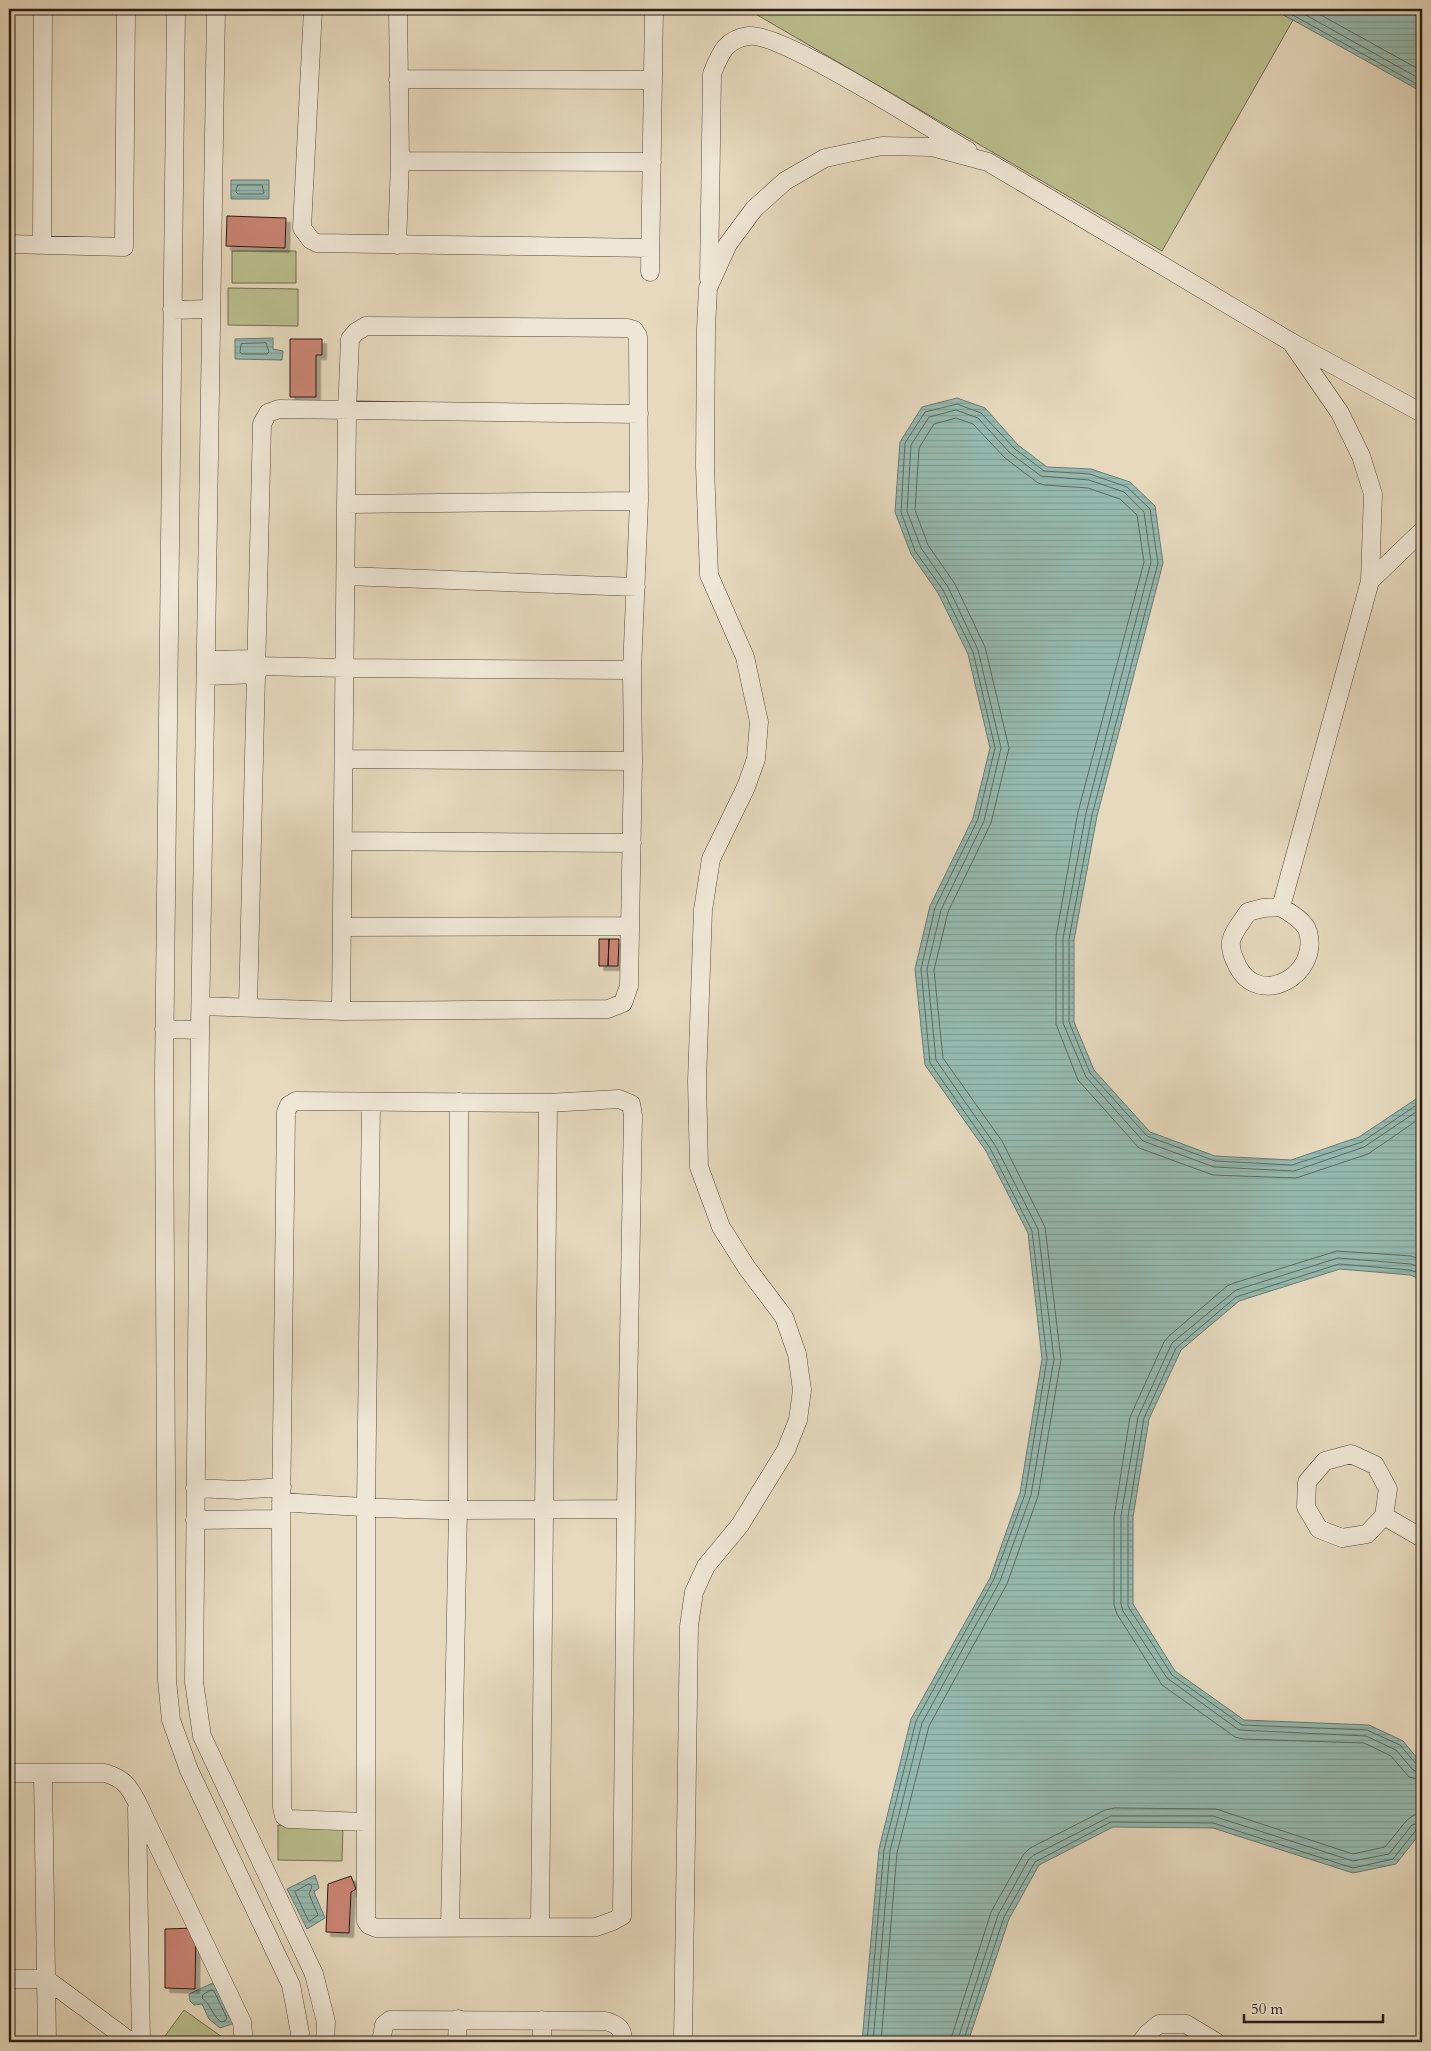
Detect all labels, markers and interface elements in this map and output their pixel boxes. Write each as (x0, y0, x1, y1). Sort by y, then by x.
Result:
scale bar (1244, 1991, 1382, 2023)
text: 50 m (1251, 1999, 1283, 2019)

